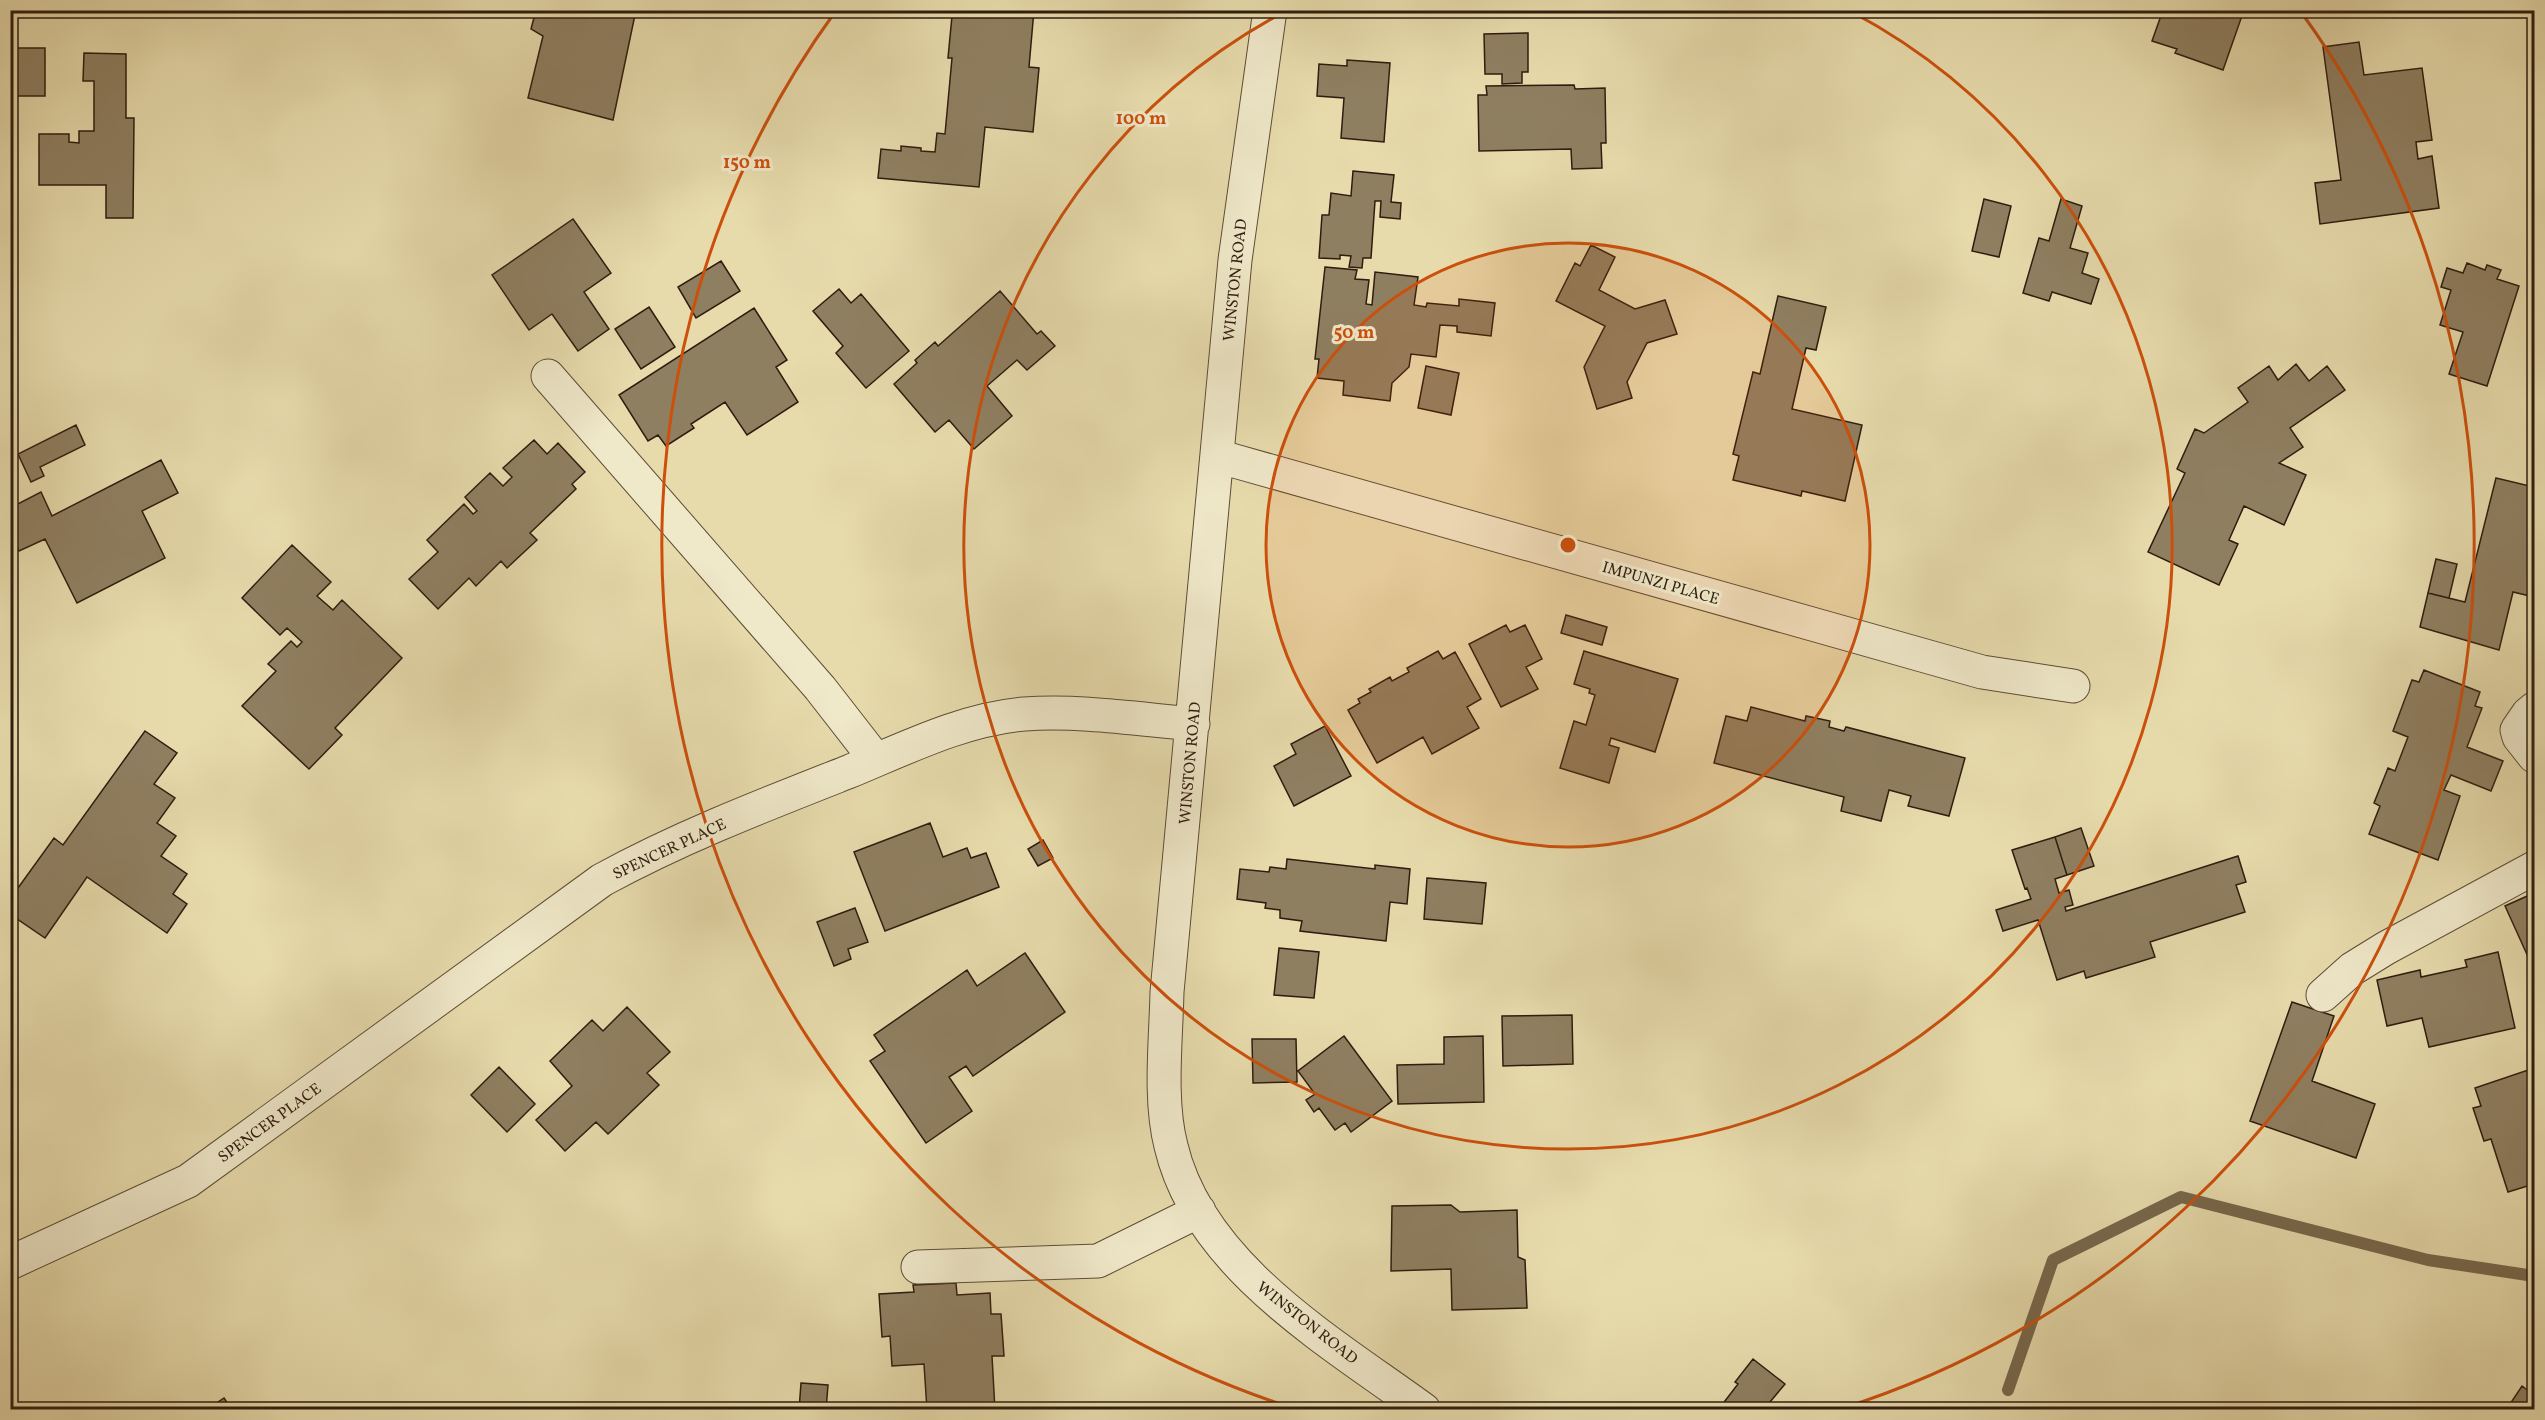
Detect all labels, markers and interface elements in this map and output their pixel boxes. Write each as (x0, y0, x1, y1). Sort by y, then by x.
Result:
text: 100 m (1116, 107, 1166, 132)
text: 150 m (723, 151, 771, 176)
street label: WINSTON ROAD (1219, 218, 1253, 343)
text: 50 m (1334, 321, 1374, 346)
centre of rings (1558, 535, 1578, 555)
street label: IMPUNZI PLACE (1599, 557, 1722, 611)
street label: WINSTON ROAD (1175, 701, 1207, 825)
street label: SPENCER PLACE (609, 814, 730, 886)
street label: SPENCER PLACE (214, 1079, 326, 1169)
street label: WINSTON ROAD (1252, 1277, 1362, 1370)

